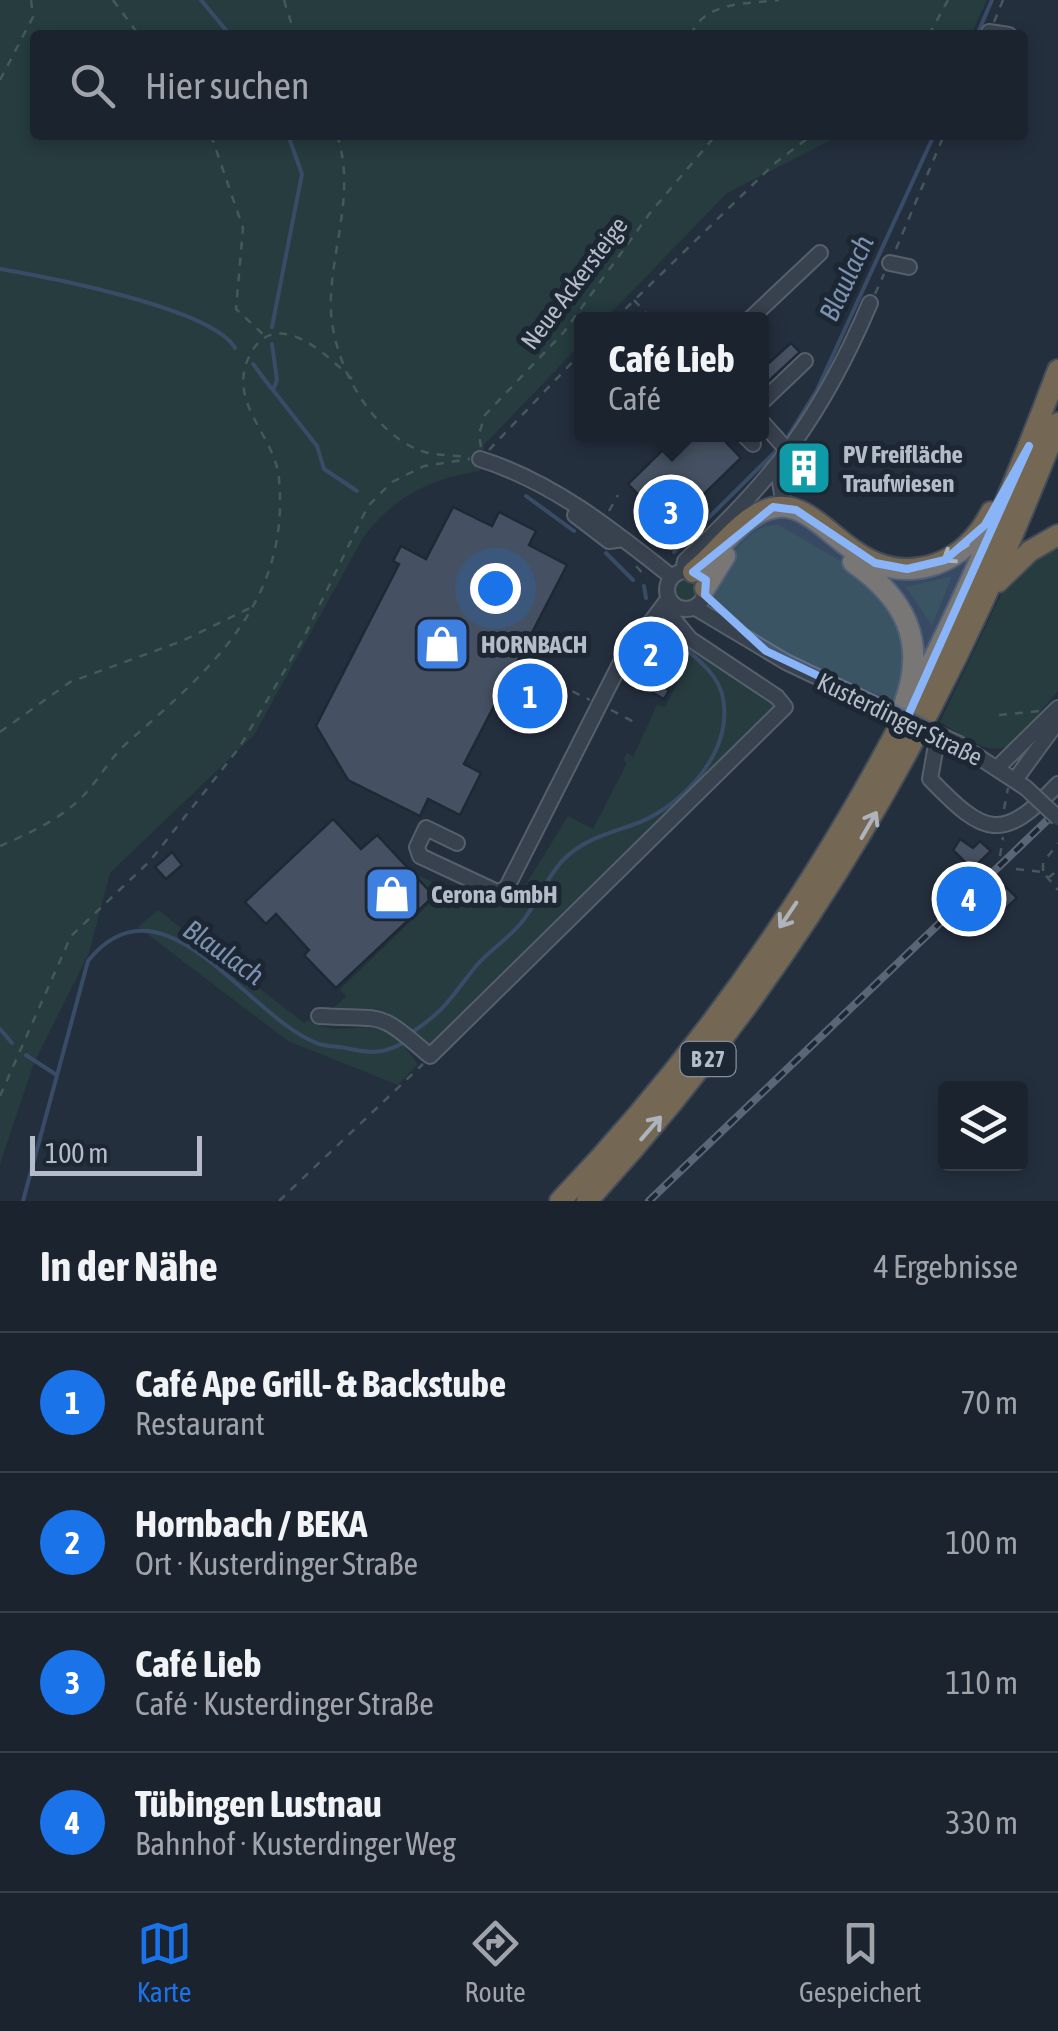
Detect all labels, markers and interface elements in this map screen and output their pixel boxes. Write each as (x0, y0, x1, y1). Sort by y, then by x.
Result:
search box (30, 30, 1028, 140)
icon: search (65, 58, 120, 113)
text: Hier suchen (145, 64, 309, 107)
street label: Neue Ackersteige (515, 211, 633, 355)
water label: Blaulach (812, 230, 880, 326)
popup (574, 312, 769, 442)
text: Café Lieb (608, 337, 735, 380)
text: Café (608, 380, 661, 417)
building icon: PV Freifläche Traufwiesen (774, 438, 834, 498)
place label: PV Freifläche Traufwiesen (843, 440, 963, 497)
pin: 3 (638, 474, 704, 550)
one-way arrow (941, 542, 969, 563)
your location (470, 563, 521, 614)
shop icon: HORNBACH (412, 614, 472, 674)
pin: 2 (618, 616, 684, 692)
place label: HORNBACH (481, 630, 587, 658)
pin: 1 (498, 658, 562, 734)
street label: Kusterdinger Straße (813, 667, 987, 771)
one-way arrow (859, 811, 879, 840)
pin: 4 (936, 862, 1002, 936)
shop icon: Cerona GmbH (362, 864, 422, 924)
place label: Cerona GmbH (431, 880, 558, 908)
one-way arrow (778, 901, 799, 929)
water label: Blaulach (178, 913, 271, 991)
road number: B 27 (680, 1042, 736, 1076)
map controls (938, 1081, 1028, 1171)
button: layers (938, 1081, 1028, 1171)
one-way arrow (640, 1116, 663, 1141)
scale bar (30, 1131, 202, 1176)
text: 100 m (45, 1137, 108, 1169)
text: In der Nähe (40, 1242, 218, 1290)
text: 4 Ergebnisse (874, 1248, 1018, 1285)
text: Café Ape Grill- & Backstube (135, 1362, 506, 1405)
text: 1 (65, 1384, 80, 1421)
text: 70 m (960, 1384, 1018, 1421)
text: Restaurant (135, 1405, 265, 1442)
text: Hornbach / BEKA (135, 1502, 367, 1545)
text: 2 (65, 1524, 80, 1561)
text: 100 m (945, 1524, 1018, 1561)
text: Ort · Kusterdinger Straße (135, 1545, 418, 1582)
text: Café Lieb (135, 1642, 261, 1685)
text: 3 (65, 1664, 80, 1701)
text: 110 m (945, 1664, 1018, 1701)
text: Café · Kusterdinger Straße (135, 1685, 434, 1722)
text: Tübingen Lustnau (135, 1782, 382, 1825)
text: 4 (65, 1804, 80, 1841)
text: 330 m (945, 1804, 1018, 1841)
text: Bahnhof · Kusterdinger Weg (135, 1825, 456, 1862)
tab: Karte (137, 1916, 192, 2008)
tab: Route (465, 1916, 526, 2008)
tab: Gespeichert (799, 1916, 921, 2008)

